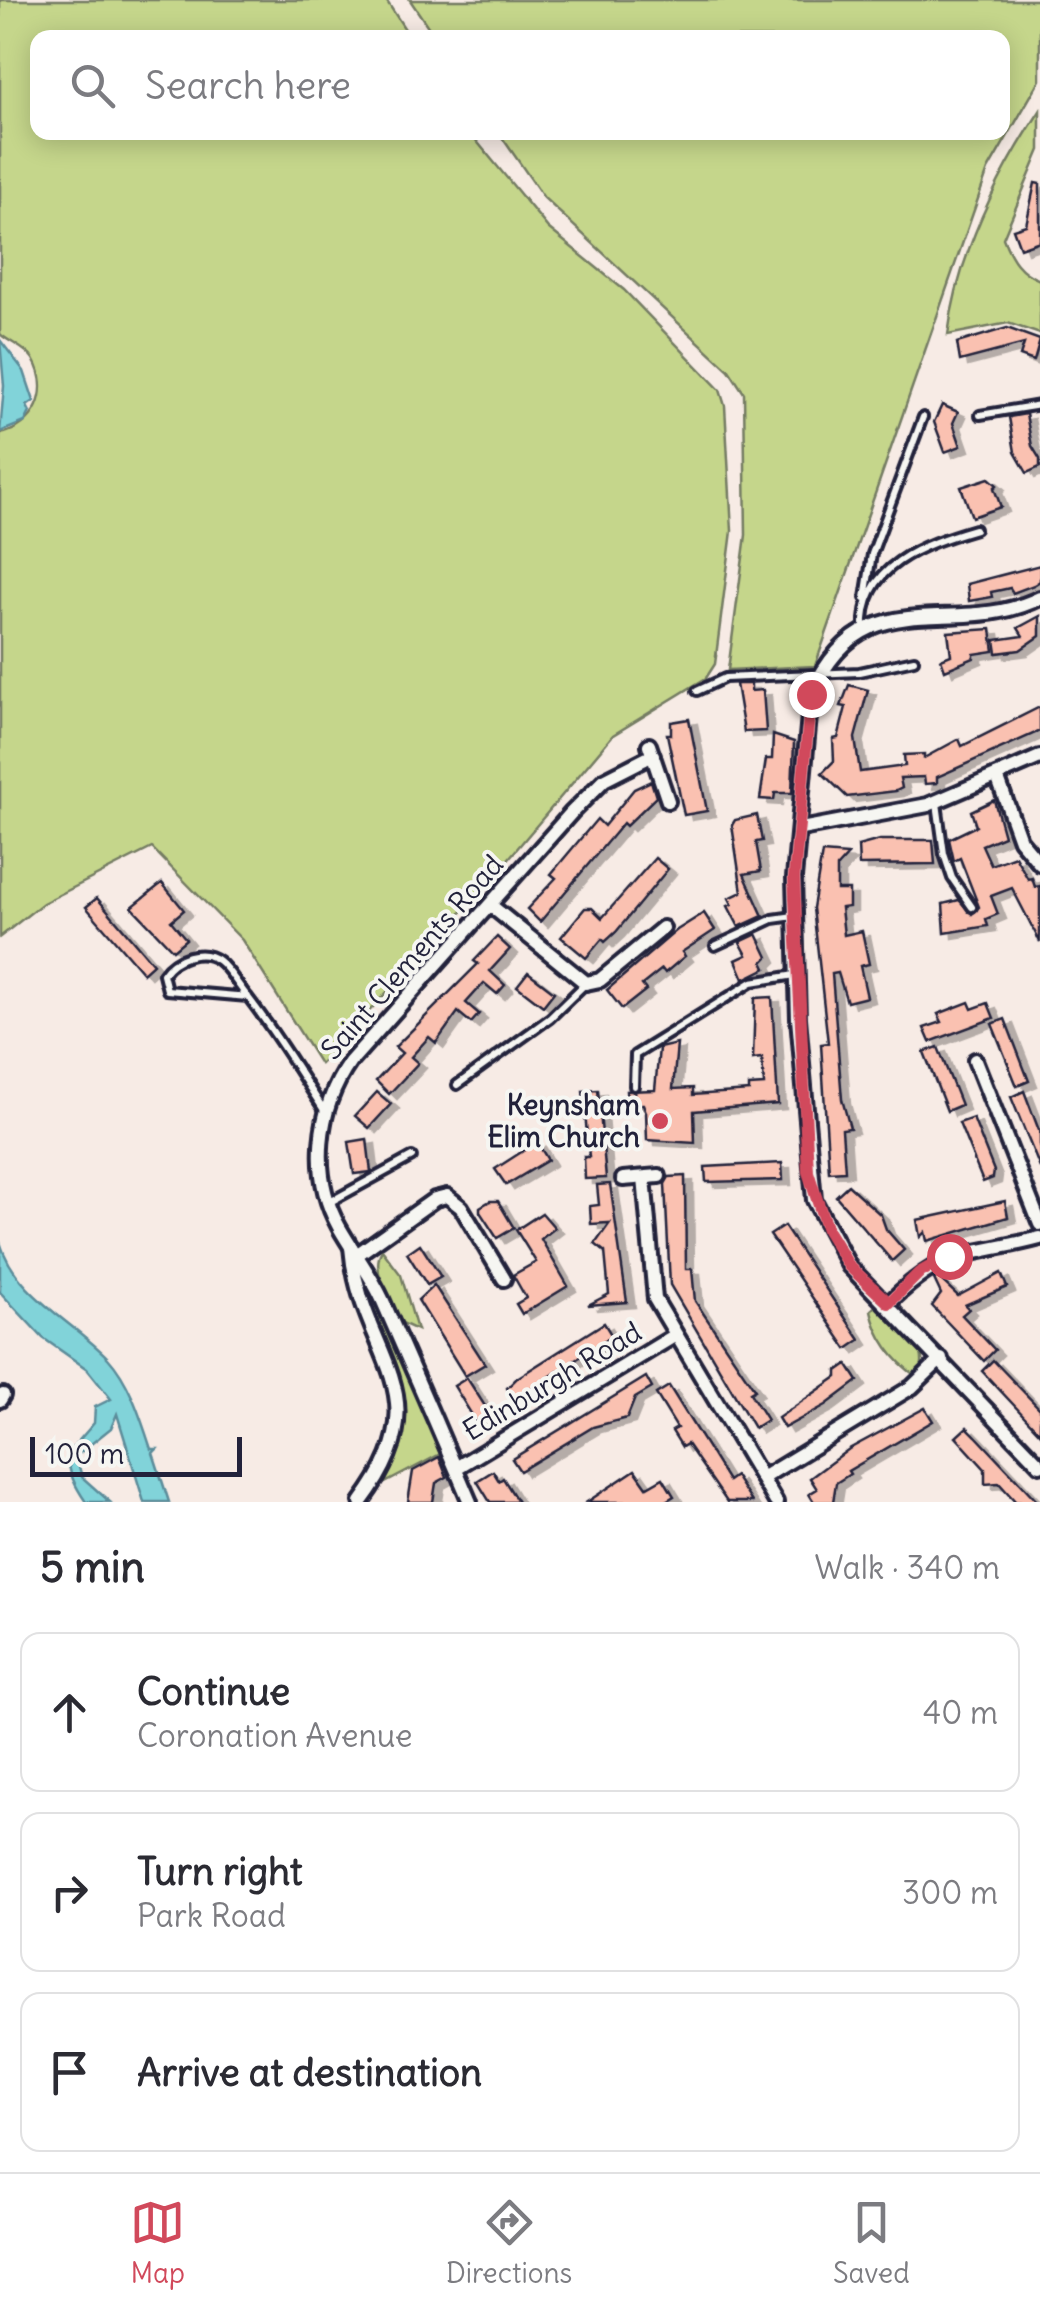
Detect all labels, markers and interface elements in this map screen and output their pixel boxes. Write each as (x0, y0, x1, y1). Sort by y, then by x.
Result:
search box (30, 30, 1010, 140)
icon: search (65, 58, 120, 113)
text: Search here (145, 62, 351, 109)
route end (789, 672, 835, 718)
street label: Saint Clements Road (313, 847, 511, 1067)
place label: Keynsham Elim Church (487, 1087, 640, 1155)
marker: Keynsham Elim Church (649, 1110, 671, 1132)
route start (927, 1234, 973, 1280)
street label: Edinburgh Road (456, 1314, 648, 1448)
scale bar (30, 1432, 242, 1476)
text: 100 m (45, 1436, 124, 1472)
text: 5 min (40, 1541, 145, 1593)
text: Walk · 340 m (814, 1547, 1000, 1588)
text: Continue (137, 1668, 290, 1715)
icon: ahead (42, 1685, 97, 1740)
text: 40 m (923, 1692, 998, 1733)
text: Coronation Avenue (137, 1715, 413, 1756)
text: Turn right (137, 1848, 303, 1895)
icon: right (42, 1865, 97, 1920)
text: 300 m (902, 1872, 998, 1913)
text: Park Road (137, 1895, 286, 1936)
icon: arrive (42, 2045, 97, 2100)
text: Arrive at destination (137, 2049, 482, 2096)
tab: Map (130, 2195, 185, 2291)
tab: Directions (446, 2195, 572, 2291)
tab: Saved (833, 2195, 910, 2291)

